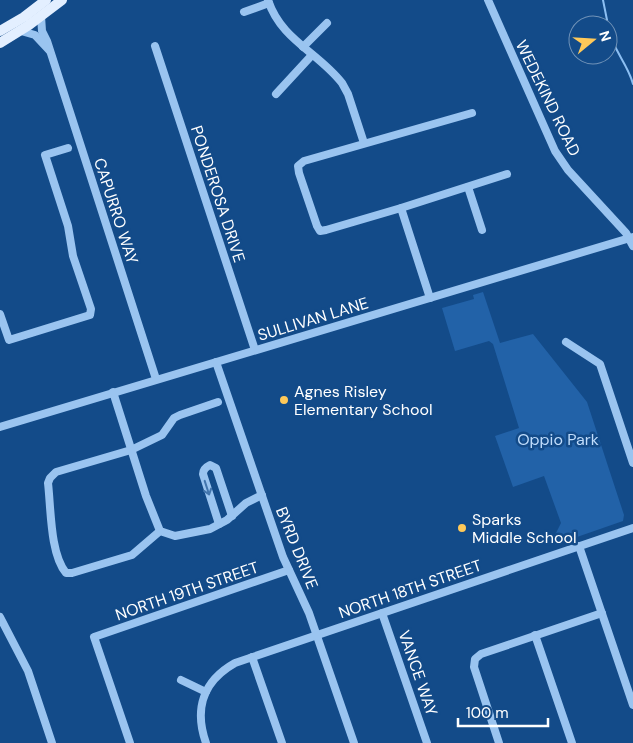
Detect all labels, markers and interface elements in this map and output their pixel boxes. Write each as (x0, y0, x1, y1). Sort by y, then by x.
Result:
north arrow (568, 15, 618, 65)
text: N (595, 28, 616, 44)
street label: WEDEKIND ROAD (511, 36, 585, 160)
street label: PONDEROSA DRIVE (186, 123, 250, 265)
street label: CAPURRO WAY (89, 155, 143, 267)
street label: SULLIVAN LANE (255, 292, 371, 346)
place label: Agnes Risley Elementary School (294, 381, 432, 420)
marker: Agnes Risley Elementary School (278, 394, 290, 406)
park label: Oppio Park (517, 429, 599, 450)
one-way arrow (203, 480, 213, 496)
street label: BYRD DRIVE (271, 504, 323, 592)
place label: Sparks Middle School (472, 509, 576, 548)
marker: Sparks Middle School (456, 522, 468, 534)
street label: NORTH 18TH STREET (336, 555, 484, 623)
street label: NORTH 19TH STREET (113, 557, 261, 625)
street label: VANCE WAY (394, 628, 442, 718)
scale bar (458, 696, 548, 728)
text: 100 m (466, 703, 509, 723)

